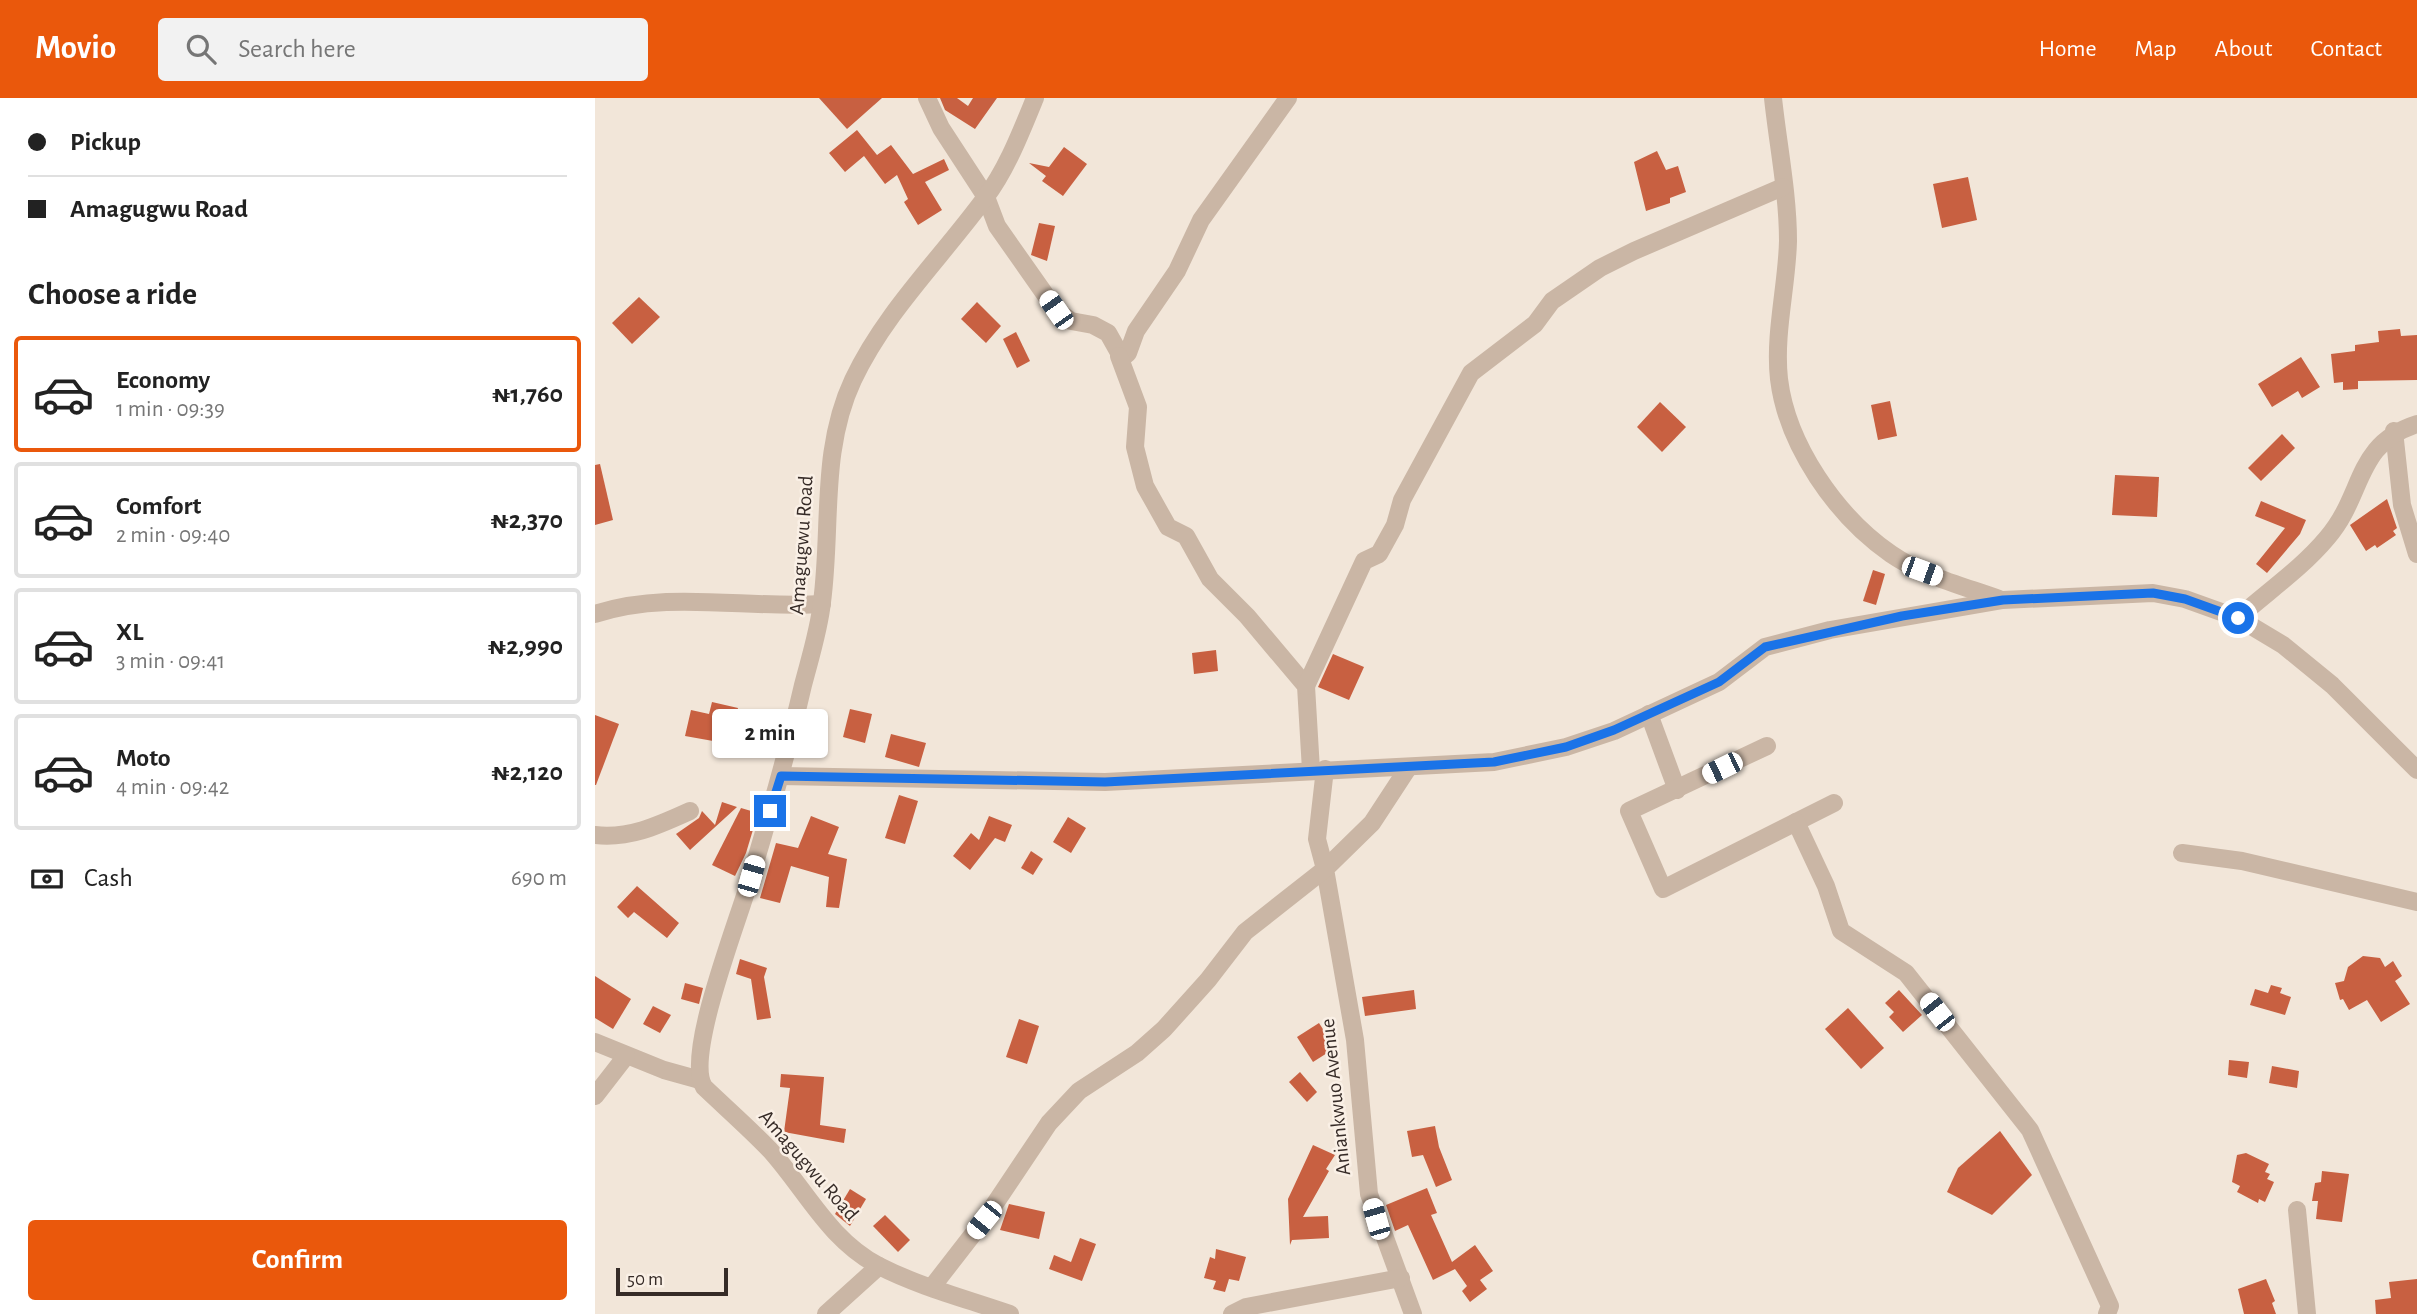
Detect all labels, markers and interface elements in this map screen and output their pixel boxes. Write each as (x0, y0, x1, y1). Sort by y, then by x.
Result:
search box (158, 18, 648, 81)
icon: search (182, 30, 220, 68)
text: Movio (35, 32, 116, 65)
text: Search here (238, 36, 356, 62)
text: Home (2039, 37, 2097, 61)
text: Map (2135, 37, 2177, 61)
text: About (2215, 37, 2272, 61)
text: Contact (2310, 37, 2382, 61)
text: Pickup (70, 129, 141, 155)
text: Amagugwu Road (70, 196, 248, 222)
text: Choose a ride (28, 278, 197, 310)
car (1036, 287, 1077, 333)
icon: car (32, 363, 95, 426)
text: Economy (116, 367, 210, 393)
text: ₦1,760 (492, 381, 563, 407)
text: 1 min · 09:39 (116, 398, 225, 421)
street label: Amagugwu Road (786, 475, 817, 615)
icon: car (32, 489, 95, 552)
text: Comfort (116, 493, 201, 519)
text: ₦2,370 (490, 507, 563, 533)
text: 2 min · 09:40 (116, 524, 230, 547)
car (1899, 554, 1946, 588)
route start (2222, 602, 2254, 634)
icon: car (32, 615, 95, 678)
text: XL (116, 619, 143, 645)
text: ₦2,990 (488, 633, 563, 659)
text: 3 min · 09:41 (116, 650, 225, 673)
callout: 2 min (712, 710, 828, 758)
text: 2 min (744, 722, 796, 745)
icon: car (32, 741, 95, 804)
text: Moto (116, 745, 171, 771)
car (1699, 749, 1746, 787)
text: ₦2,120 (491, 759, 563, 785)
text: 4 min · 09:42 (116, 776, 229, 799)
route end (754, 795, 786, 827)
car (736, 853, 767, 899)
icon: cash (28, 860, 66, 898)
text: Cash (84, 865, 133, 891)
text: 690 m (511, 867, 567, 890)
car (1916, 989, 1959, 1035)
street label: Aniankwuo Avenue (1317, 1017, 1354, 1176)
street label: Amagugwu Road (755, 1106, 862, 1225)
car (1361, 1196, 1392, 1242)
car (963, 1197, 1006, 1243)
button: Confirm (28, 1220, 567, 1300)
scale bar (616, 1265, 728, 1297)
text: 50 m (627, 1270, 663, 1289)

